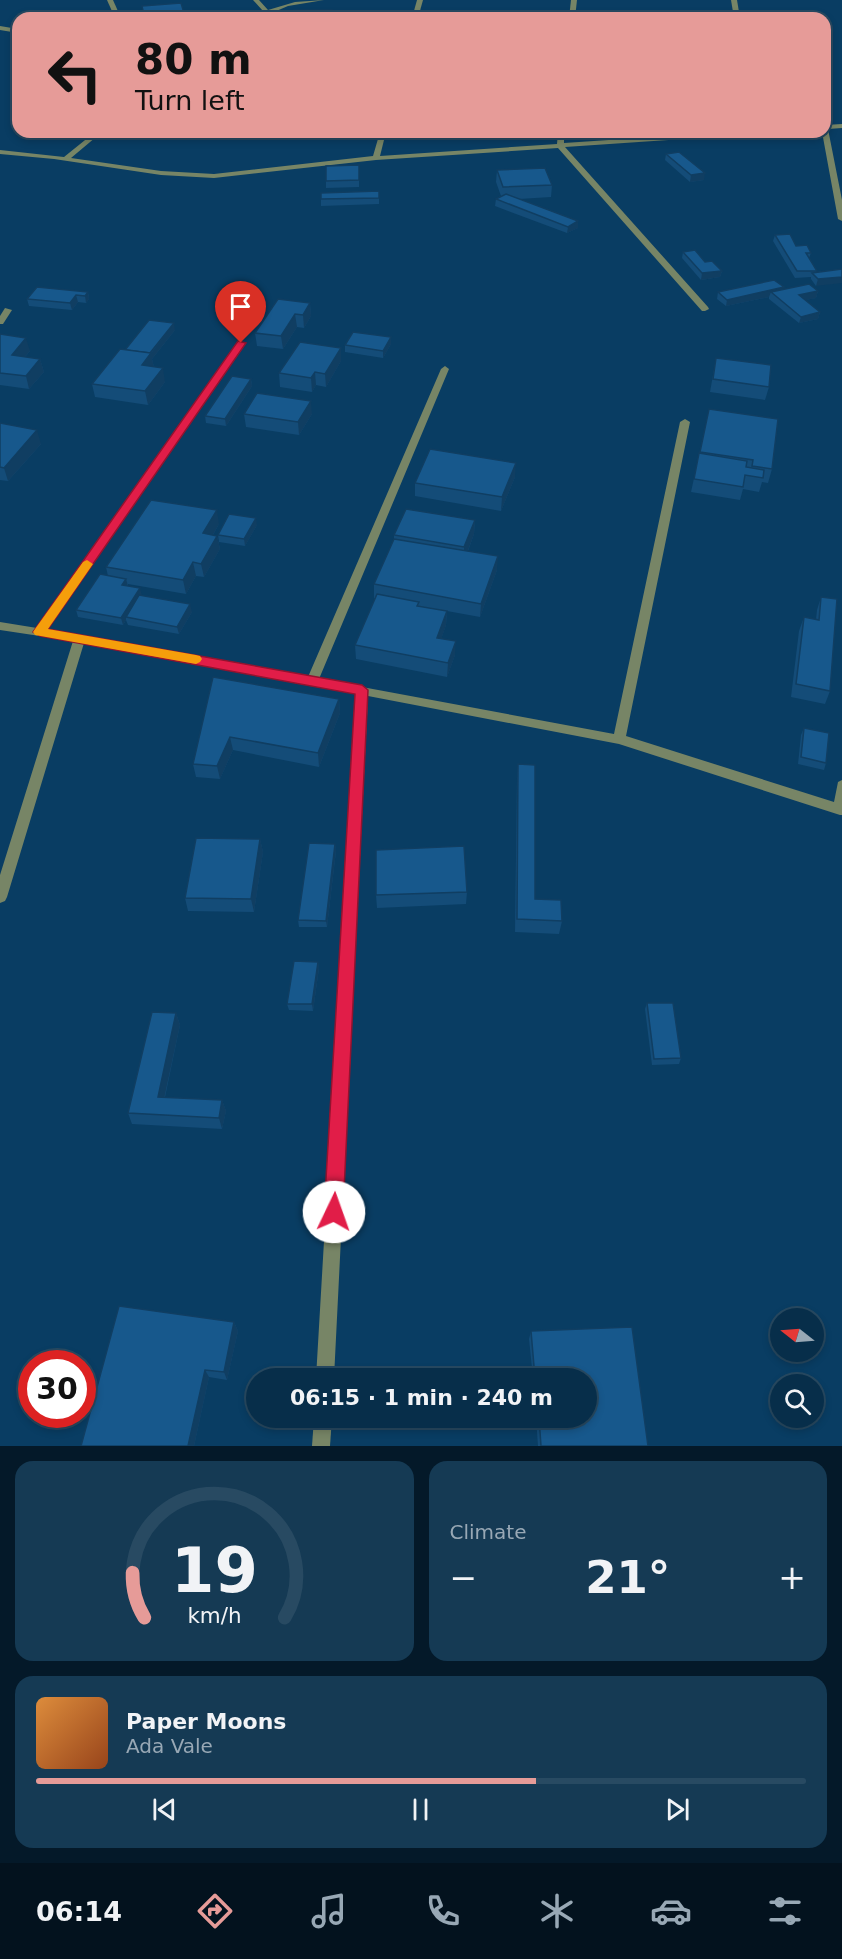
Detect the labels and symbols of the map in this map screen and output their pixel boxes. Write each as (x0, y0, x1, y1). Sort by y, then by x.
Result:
pin (215, 281, 266, 343)
position arrow (302, 1180, 366, 1244)
north arrow (770, 1308, 824, 1362)
speed limit sign: 30 (18, 1350, 96, 1428)

